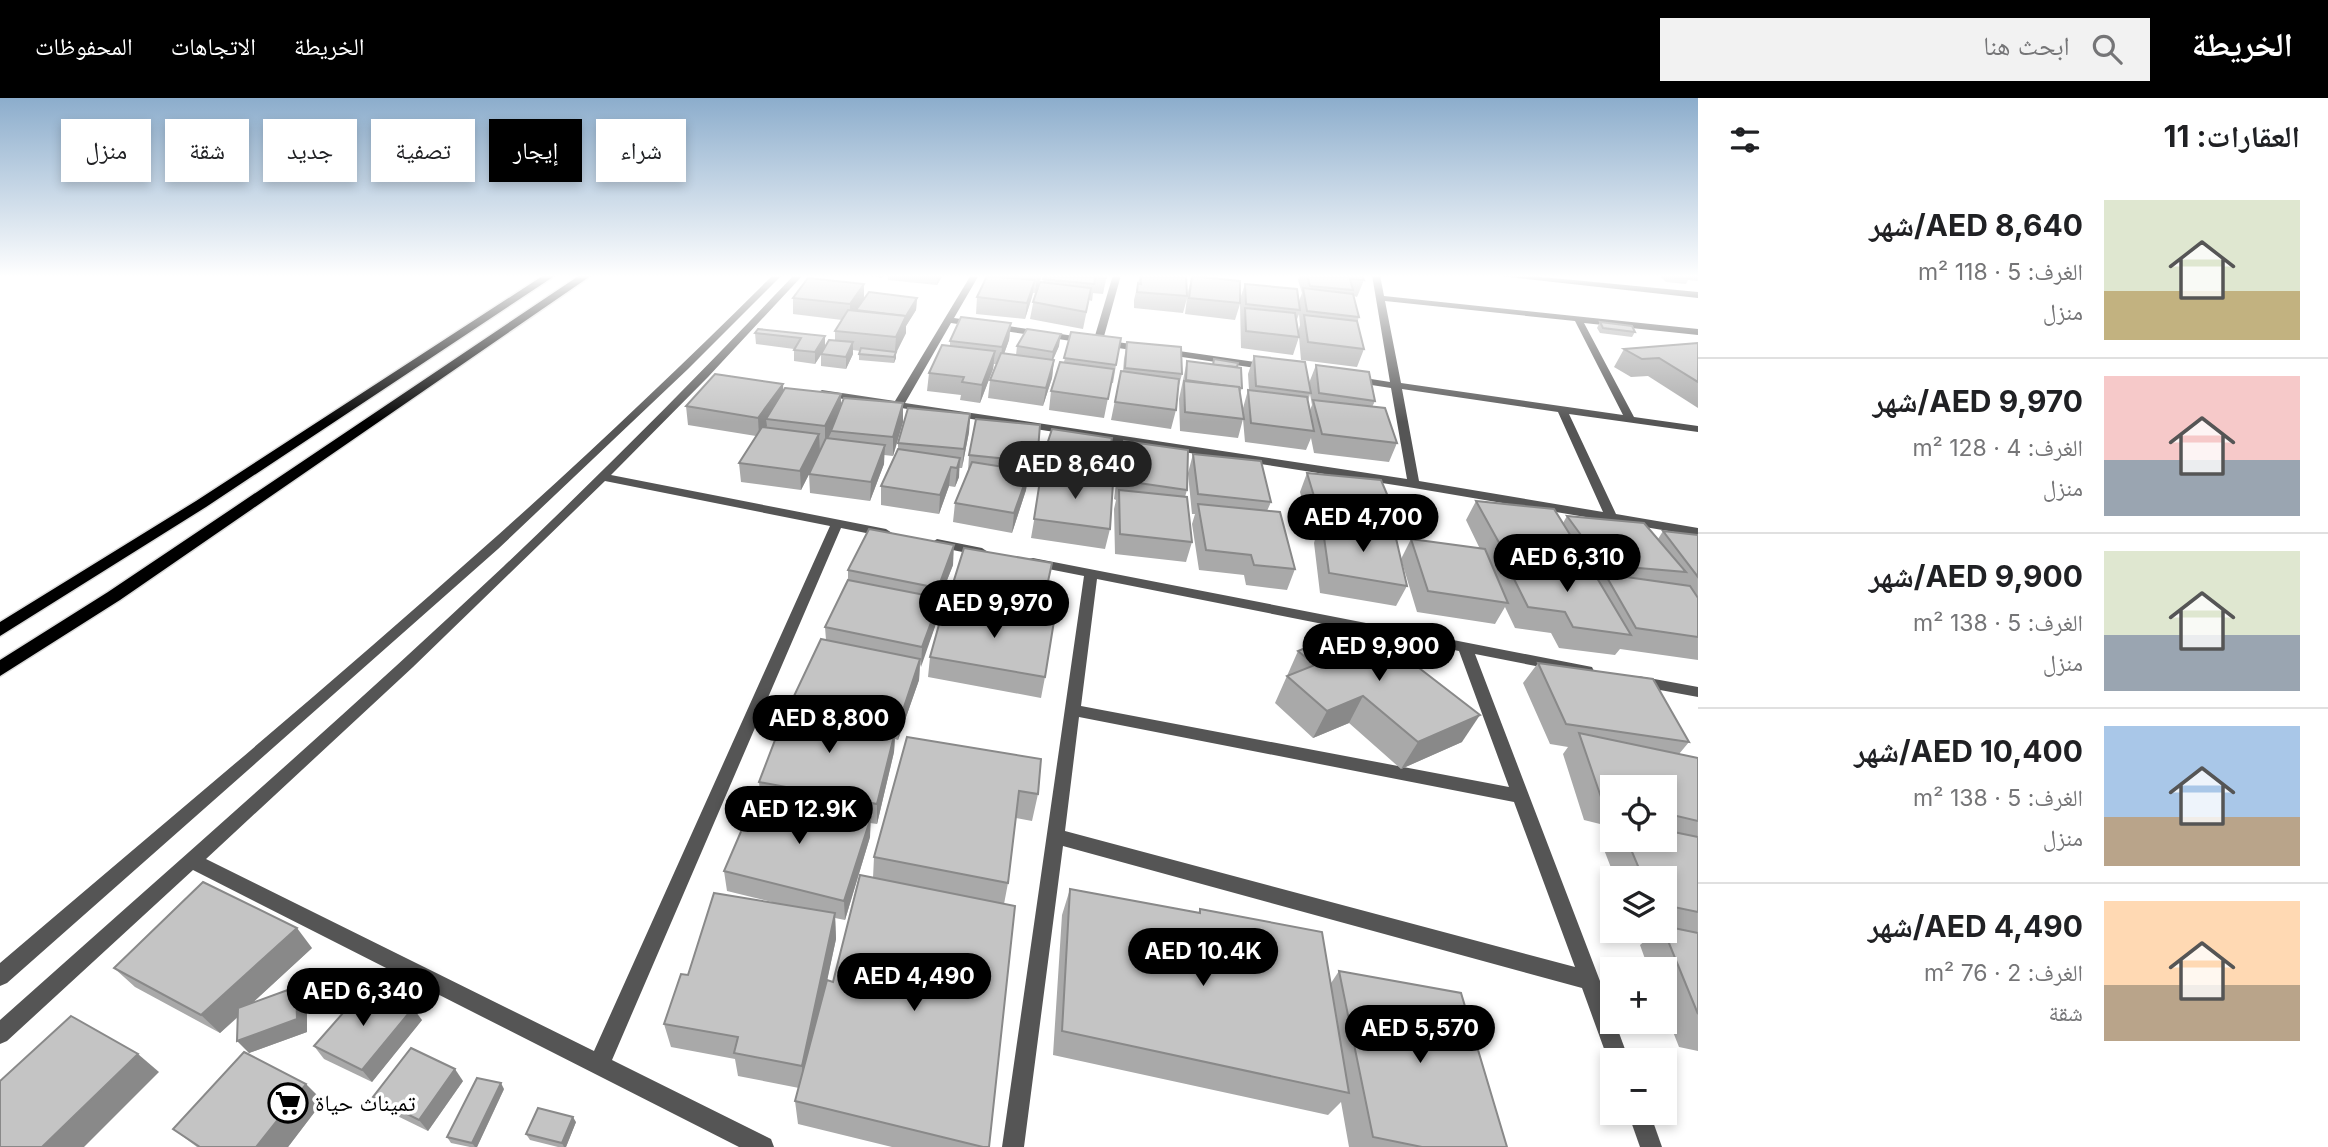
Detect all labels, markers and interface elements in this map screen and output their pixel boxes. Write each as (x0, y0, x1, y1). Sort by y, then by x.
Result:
search box (1660, 18, 2150, 81)
text: الخريطة (2192, 24, 2293, 64)
text: ابحث هنا (1983, 30, 2070, 61)
icon: search (2088, 30, 2126, 68)
text: المحفوظات (35, 32, 133, 61)
text: الاتجاهات (171, 32, 256, 61)
text: الخريطة (294, 32, 365, 61)
text: العقارات: 11 (2164, 118, 2300, 154)
chip: منزل (61, 119, 151, 182)
chip: شقة (165, 119, 249, 182)
chip: جديد (263, 119, 357, 182)
chip: تصفية (371, 119, 475, 182)
chip: إيجار (489, 119, 582, 182)
chip: شراء (596, 119, 686, 182)
icon: filters (1726, 121, 1764, 159)
text: AED 8,640/شهر (1869, 207, 2083, 243)
icon: home (2160, 228, 2244, 312)
text: الغرف: 5 · 118 m² (1918, 258, 2083, 286)
text: منزل (2043, 298, 2083, 326)
text: AED 9,970/شهر (1873, 383, 2083, 419)
icon: home (2160, 404, 2244, 488)
text: الغرف: 4 · 128 m² (1912, 434, 2083, 462)
pin: AED 8,640 (995, 442, 1155, 501)
text: AED 8,640 (1015, 450, 1135, 478)
text: منزل (2043, 474, 2083, 502)
pin: AED 4,700 (1283, 494, 1443, 554)
text: AED 4,700 (1303, 503, 1423, 531)
pin: AED 6,310 (1487, 534, 1647, 594)
text: AED 6,310 (1510, 543, 1624, 571)
text: AED 9,900/شهر (1869, 558, 2083, 594)
icon: home (2160, 579, 2244, 663)
pin: AED 9,970 (914, 580, 1074, 640)
text: AED 9,970 (935, 589, 1053, 617)
text: الغرف: 5 · 138 m² (1913, 609, 2083, 637)
pin: AED 9,900 (1299, 624, 1459, 683)
text: AED 9,900 (1319, 632, 1439, 660)
text: منزل (2043, 649, 2083, 677)
pin: AED 8,800 (749, 696, 909, 755)
text: AED 8,800 (769, 704, 889, 732)
text: AED 10,400/شهر (1854, 733, 2083, 769)
icon: home (2160, 754, 2244, 838)
map controls (1600, 775, 1677, 1125)
button: locate (1600, 775, 1677, 852)
text: الغرف: 5 · 138 m² (1913, 784, 2083, 812)
pin: AED 12.9K (719, 786, 879, 846)
text: AED 12.9K (741, 795, 857, 823)
text: منزل (2043, 824, 2083, 852)
button: layers (1600, 866, 1677, 943)
text: AED 4,490/شهر (1868, 908, 2083, 944)
pin: AED 10.4K (1123, 928, 1283, 988)
icon: home (2160, 929, 2244, 1013)
text: AED 10.4K (1144, 937, 1262, 965)
pin: AED 4,490 (834, 954, 994, 1013)
button: + (1600, 957, 1677, 1034)
text: الغرف: 2 · 76 m² (1924, 959, 2083, 987)
text: AED 4,490 (853, 962, 975, 990)
pin: AED 6,340 (283, 968, 443, 1028)
text: AED 6,340 (303, 977, 423, 1005)
text: شقة (2049, 999, 2083, 1027)
pin: AED 5,570 (1340, 1006, 1500, 1065)
text: AED 5,570 (1361, 1014, 1479, 1042)
button: − (1600, 1048, 1677, 1125)
supermarket icon: تميناث حياة (267, 1082, 309, 1124)
place label: تميناث حياة (315, 1089, 416, 1117)

